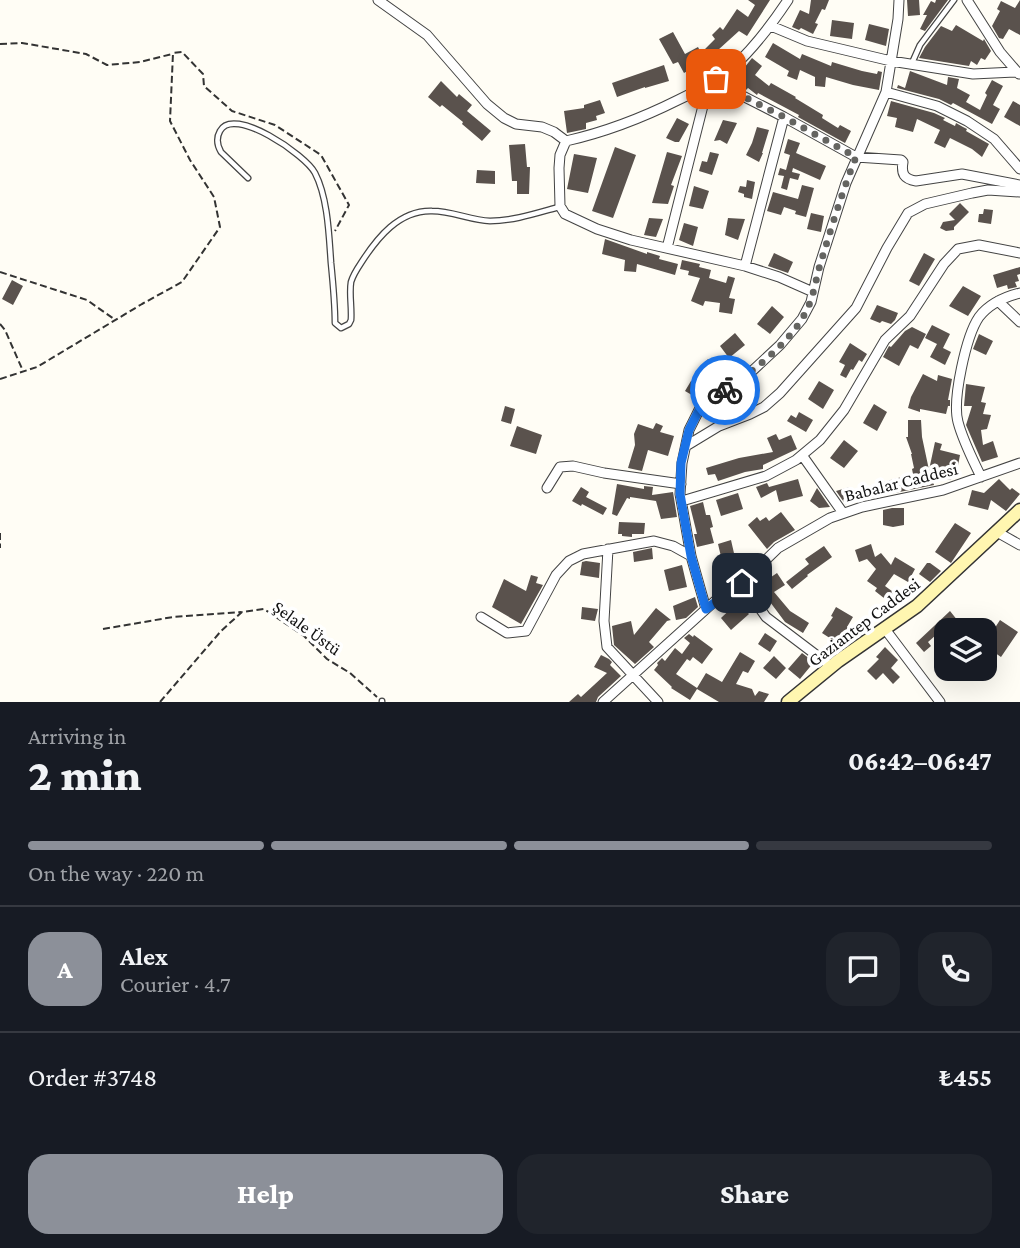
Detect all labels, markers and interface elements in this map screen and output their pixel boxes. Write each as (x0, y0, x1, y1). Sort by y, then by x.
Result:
pin (686, 49, 746, 109)
icon: bag (697, 60, 735, 98)
courier (690, 355, 760, 425)
icon: bike (706, 371, 744, 409)
street label: Babalar Caddesi (842, 458, 960, 506)
pin (712, 553, 772, 613)
icon: home (723, 564, 761, 602)
street label: Gaziantep Caddesi (804, 573, 924, 670)
street label: Şelale Üstü (269, 597, 345, 660)
map controls (934, 618, 997, 681)
button: layers (934, 618, 997, 681)
text: Arriving in (28, 723, 126, 749)
text: 06:42–06:47 (848, 747, 992, 776)
text: 2 min (28, 749, 142, 800)
text: On the way · 220 m (28, 860, 204, 886)
button: chat (826, 932, 900, 1006)
button: phone (918, 932, 992, 1006)
text: Alex (120, 942, 168, 971)
text: A (57, 955, 73, 984)
text: Courier · 4.7 (120, 971, 231, 997)
text: Order #3748 (28, 1063, 157, 1092)
text: ₺455 (939, 1063, 992, 1092)
button: Help (28, 1154, 503, 1234)
button: Share (517, 1154, 992, 1234)

